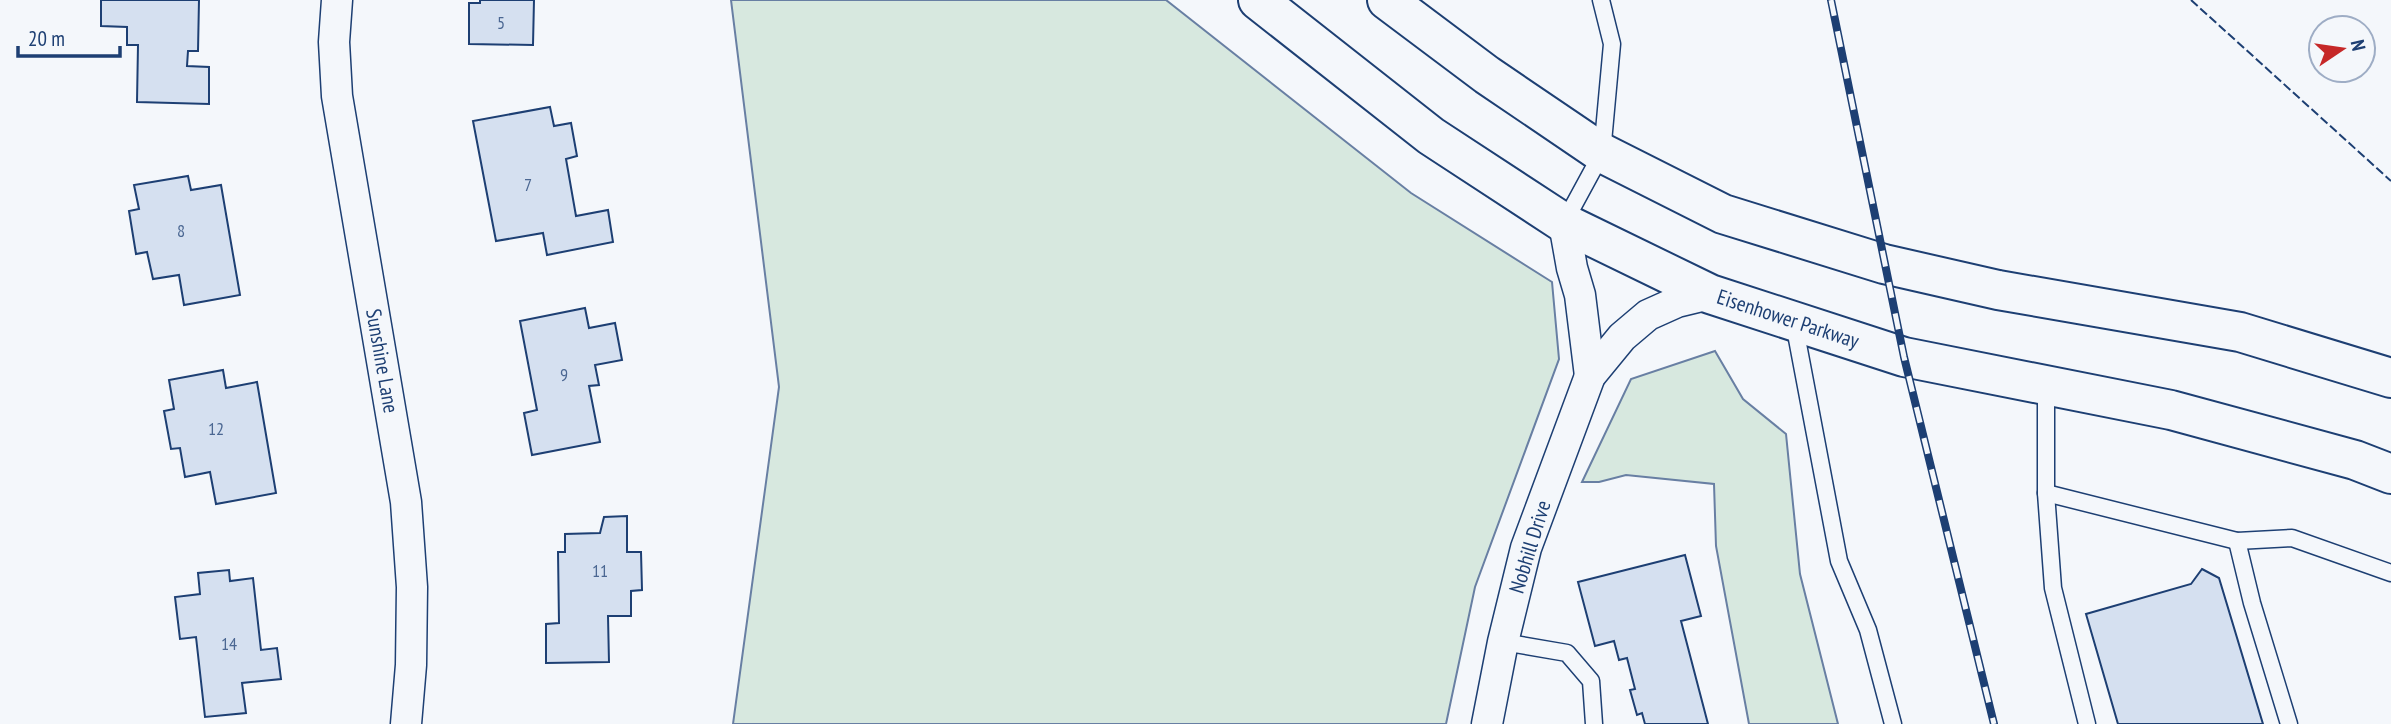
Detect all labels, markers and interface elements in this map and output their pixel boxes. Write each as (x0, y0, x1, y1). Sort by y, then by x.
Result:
house number: 5 (497, 11, 505, 34)
scale bar (18, 14, 119, 58)
north arrow (2307, 14, 2377, 84)
text: 20 m (28, 25, 65, 52)
text: N (2346, 37, 2371, 53)
house number: 7 (524, 173, 532, 196)
house number: 8 (177, 219, 185, 242)
street label: Eisenhower Parkway (1714, 283, 1863, 354)
street label: Sunshine Lane (360, 307, 405, 415)
house number: 9 (560, 363, 568, 386)
house number: 12 (208, 417, 224, 440)
street label: Nobhill Drive (1503, 497, 1556, 597)
house number: 11 (592, 559, 608, 582)
house number: 14 (221, 632, 237, 655)

